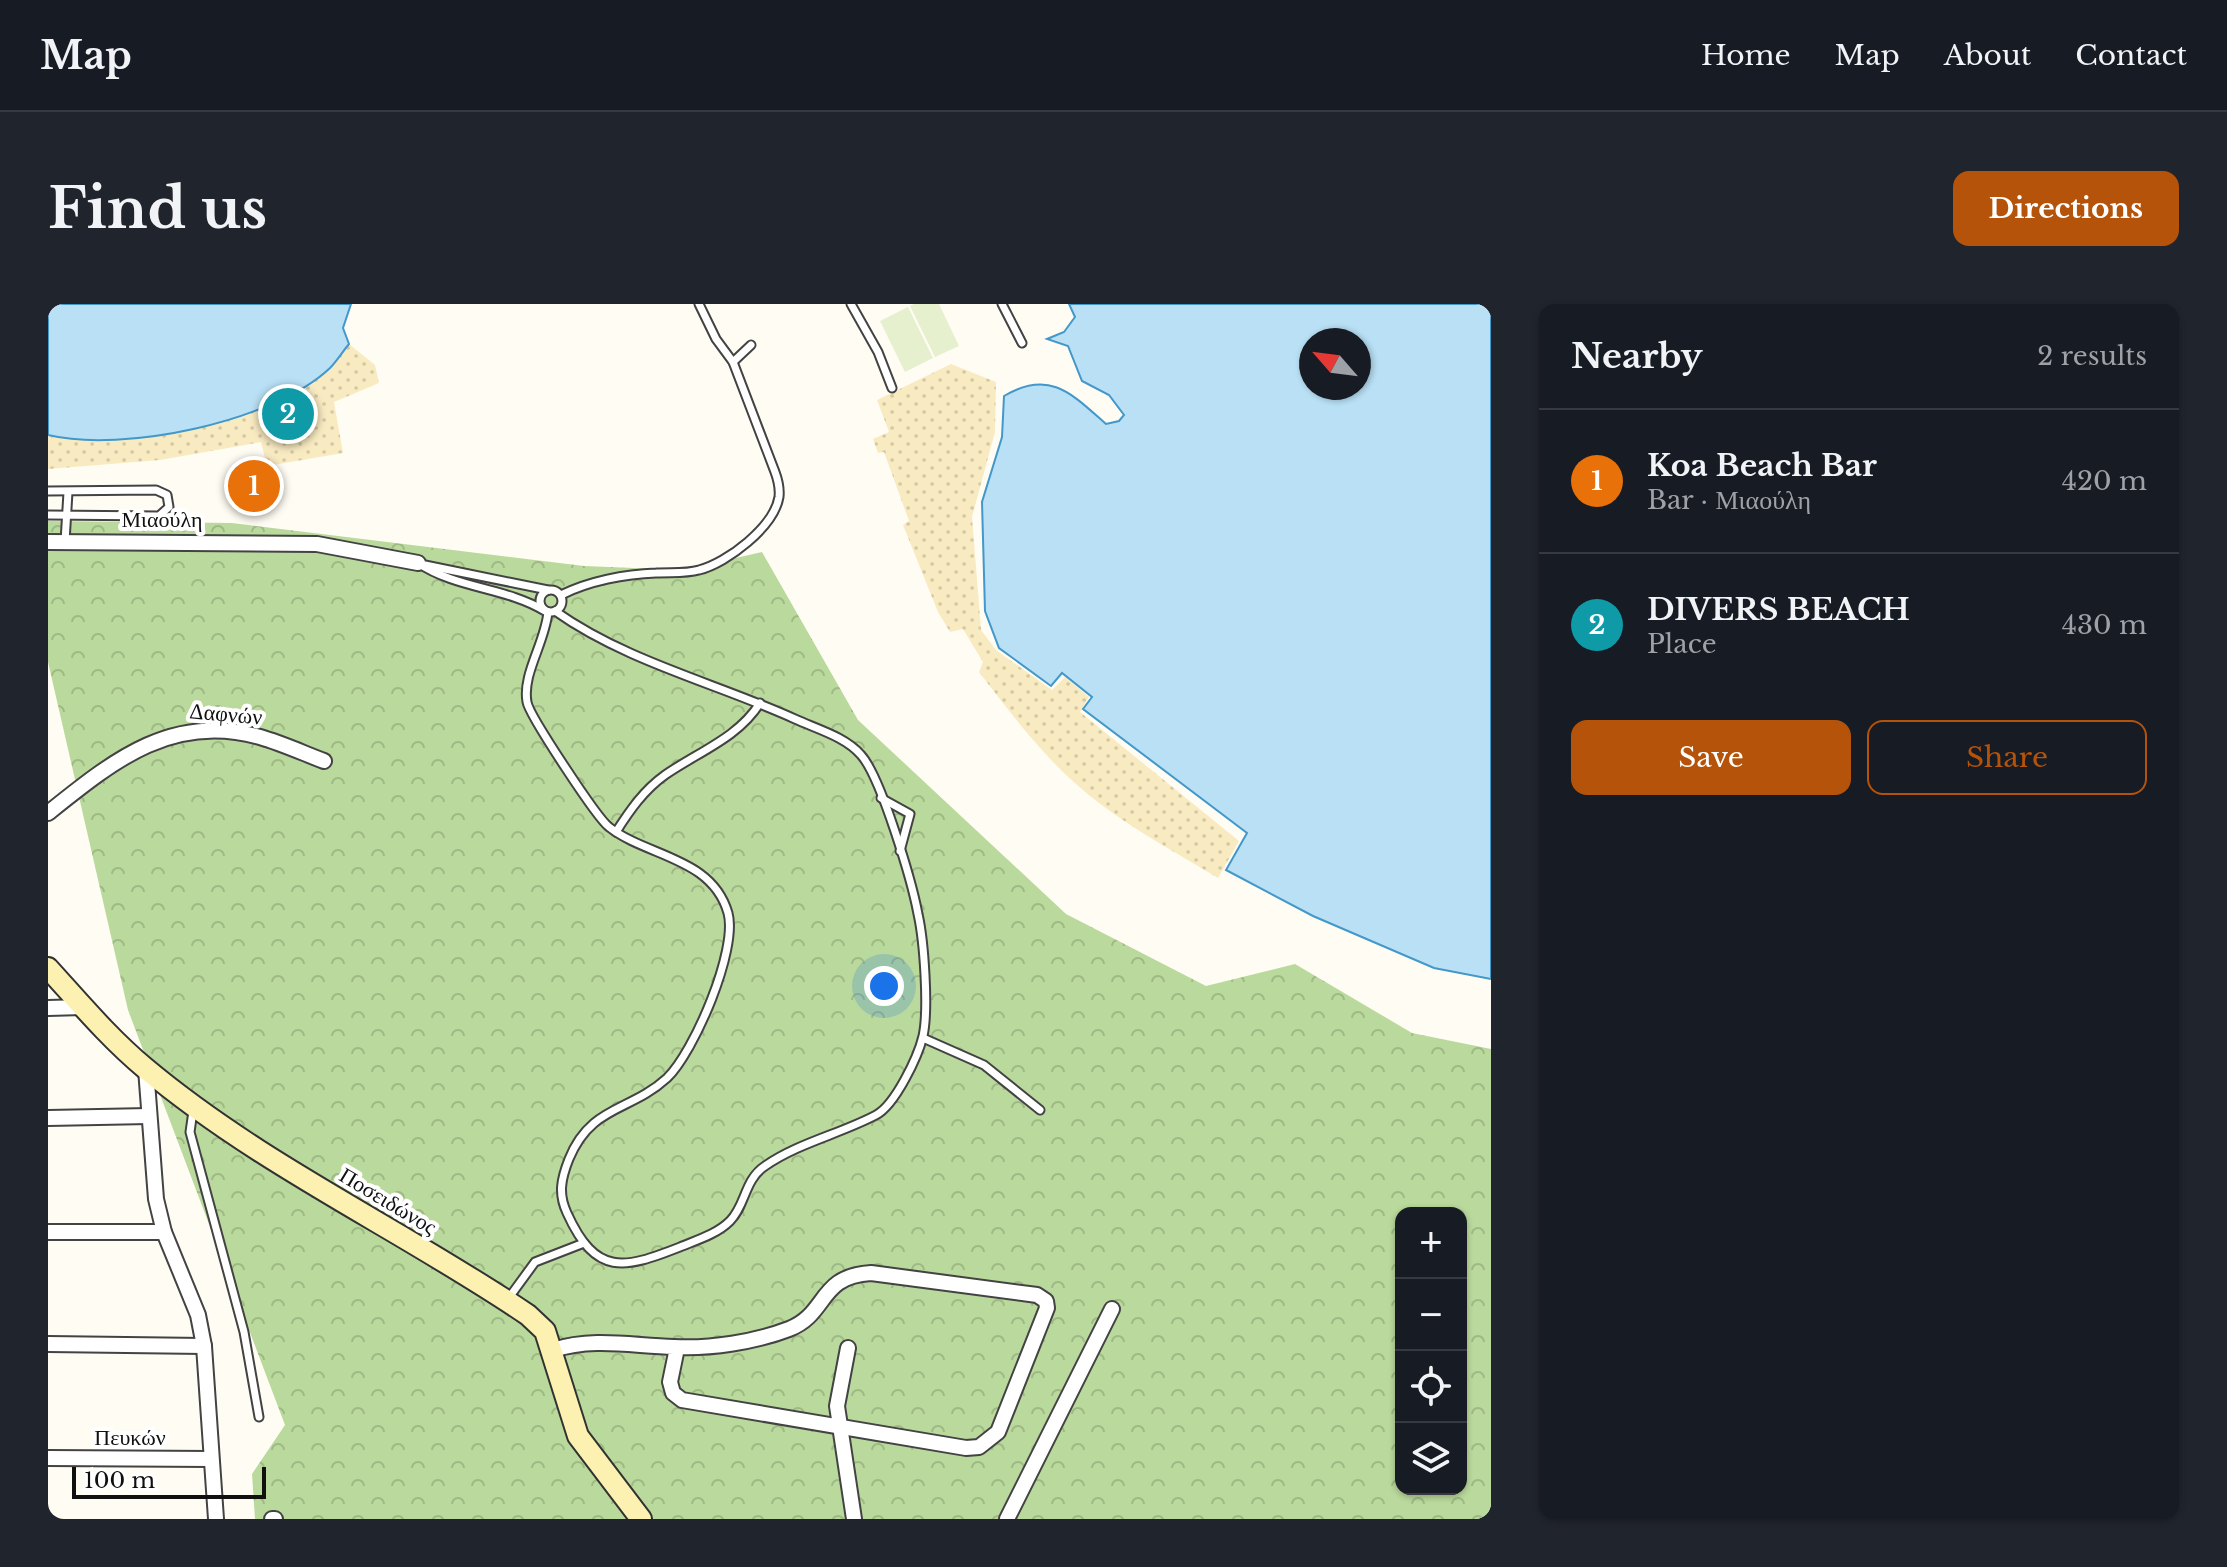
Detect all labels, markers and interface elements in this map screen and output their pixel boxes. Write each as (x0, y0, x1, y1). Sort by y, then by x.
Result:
text: Map (40, 32, 132, 79)
text: Home (1701, 38, 1791, 73)
text: Map (1835, 38, 1900, 73)
text: About (1944, 38, 2031, 73)
text: Contact (2075, 38, 2187, 73)
button: Directions (1953, 171, 2179, 246)
text: Find us (48, 174, 267, 243)
north arrow (1299, 328, 1371, 400)
text: Nearby (1571, 335, 1703, 377)
text: 2 results (2037, 340, 2147, 372)
pin: 2 (262, 384, 314, 444)
text: Koa Beach Bar (1647, 447, 1877, 484)
pin: 1 (228, 456, 280, 516)
text: 1 (1591, 465, 1603, 497)
text: 420 m (2062, 465, 2147, 497)
text: Bar · Μιαούλη (1647, 484, 1811, 516)
street label: Μιαούλη (122, 506, 202, 533)
text: DIVERS BEACH (1647, 591, 1910, 628)
text: 2 (1589, 609, 1605, 641)
text: 430 m (2062, 609, 2147, 641)
text: Place (1647, 628, 1717, 660)
street label: Δαφνών (189, 697, 263, 731)
button: Save (1571, 720, 1851, 795)
button: Share (1867, 720, 2147, 795)
your location (864, 966, 904, 1006)
street label: Ποσειδώνος (335, 1162, 442, 1241)
map controls (1395, 1207, 1467, 1495)
button: + (1395, 1207, 1467, 1279)
button: − (1395, 1279, 1467, 1351)
button: locate (1395, 1351, 1467, 1423)
button: layers (1395, 1423, 1467, 1495)
street label: Πευκών (94, 1424, 166, 1451)
scale bar (72, 1463, 266, 1499)
text: 100 m (84, 1467, 155, 1494)

